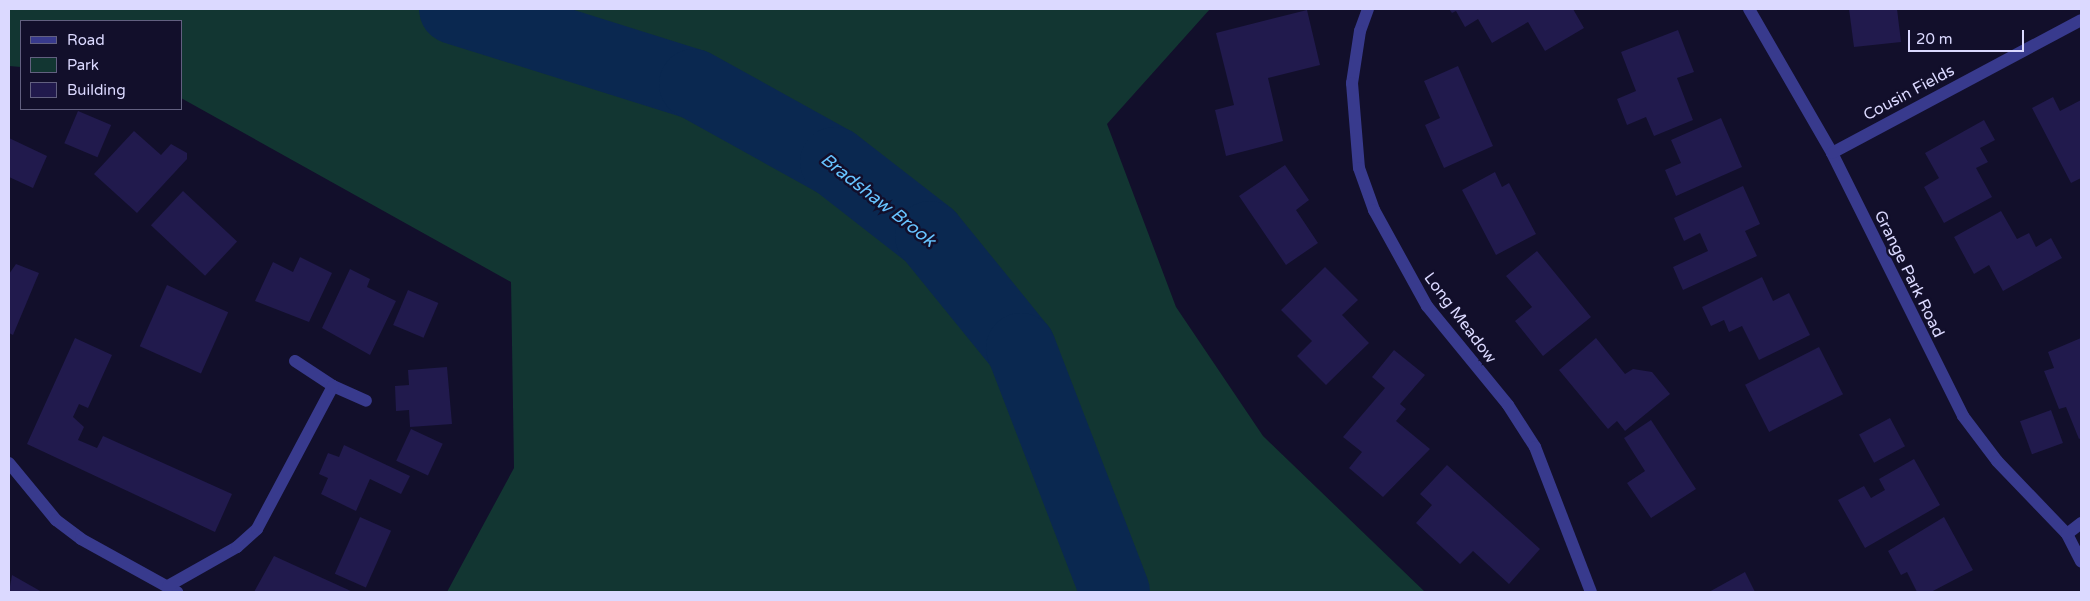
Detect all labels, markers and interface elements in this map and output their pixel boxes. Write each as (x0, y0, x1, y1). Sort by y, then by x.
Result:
legend (20, 20, 182, 110)
scale bar (1910, 20, 2026, 52)
text: 20 m (1916, 30, 1953, 48)
text: Road (67, 31, 105, 49)
text: Park (67, 56, 99, 74)
street label: Cousin Fields (1860, 61, 1958, 125)
text: Building (67, 81, 126, 99)
water label: Bradshaw Brook (816, 148, 940, 252)
street label: Grange Park Road (1870, 207, 1948, 341)
street label: Long Meadow (1420, 269, 1500, 367)

